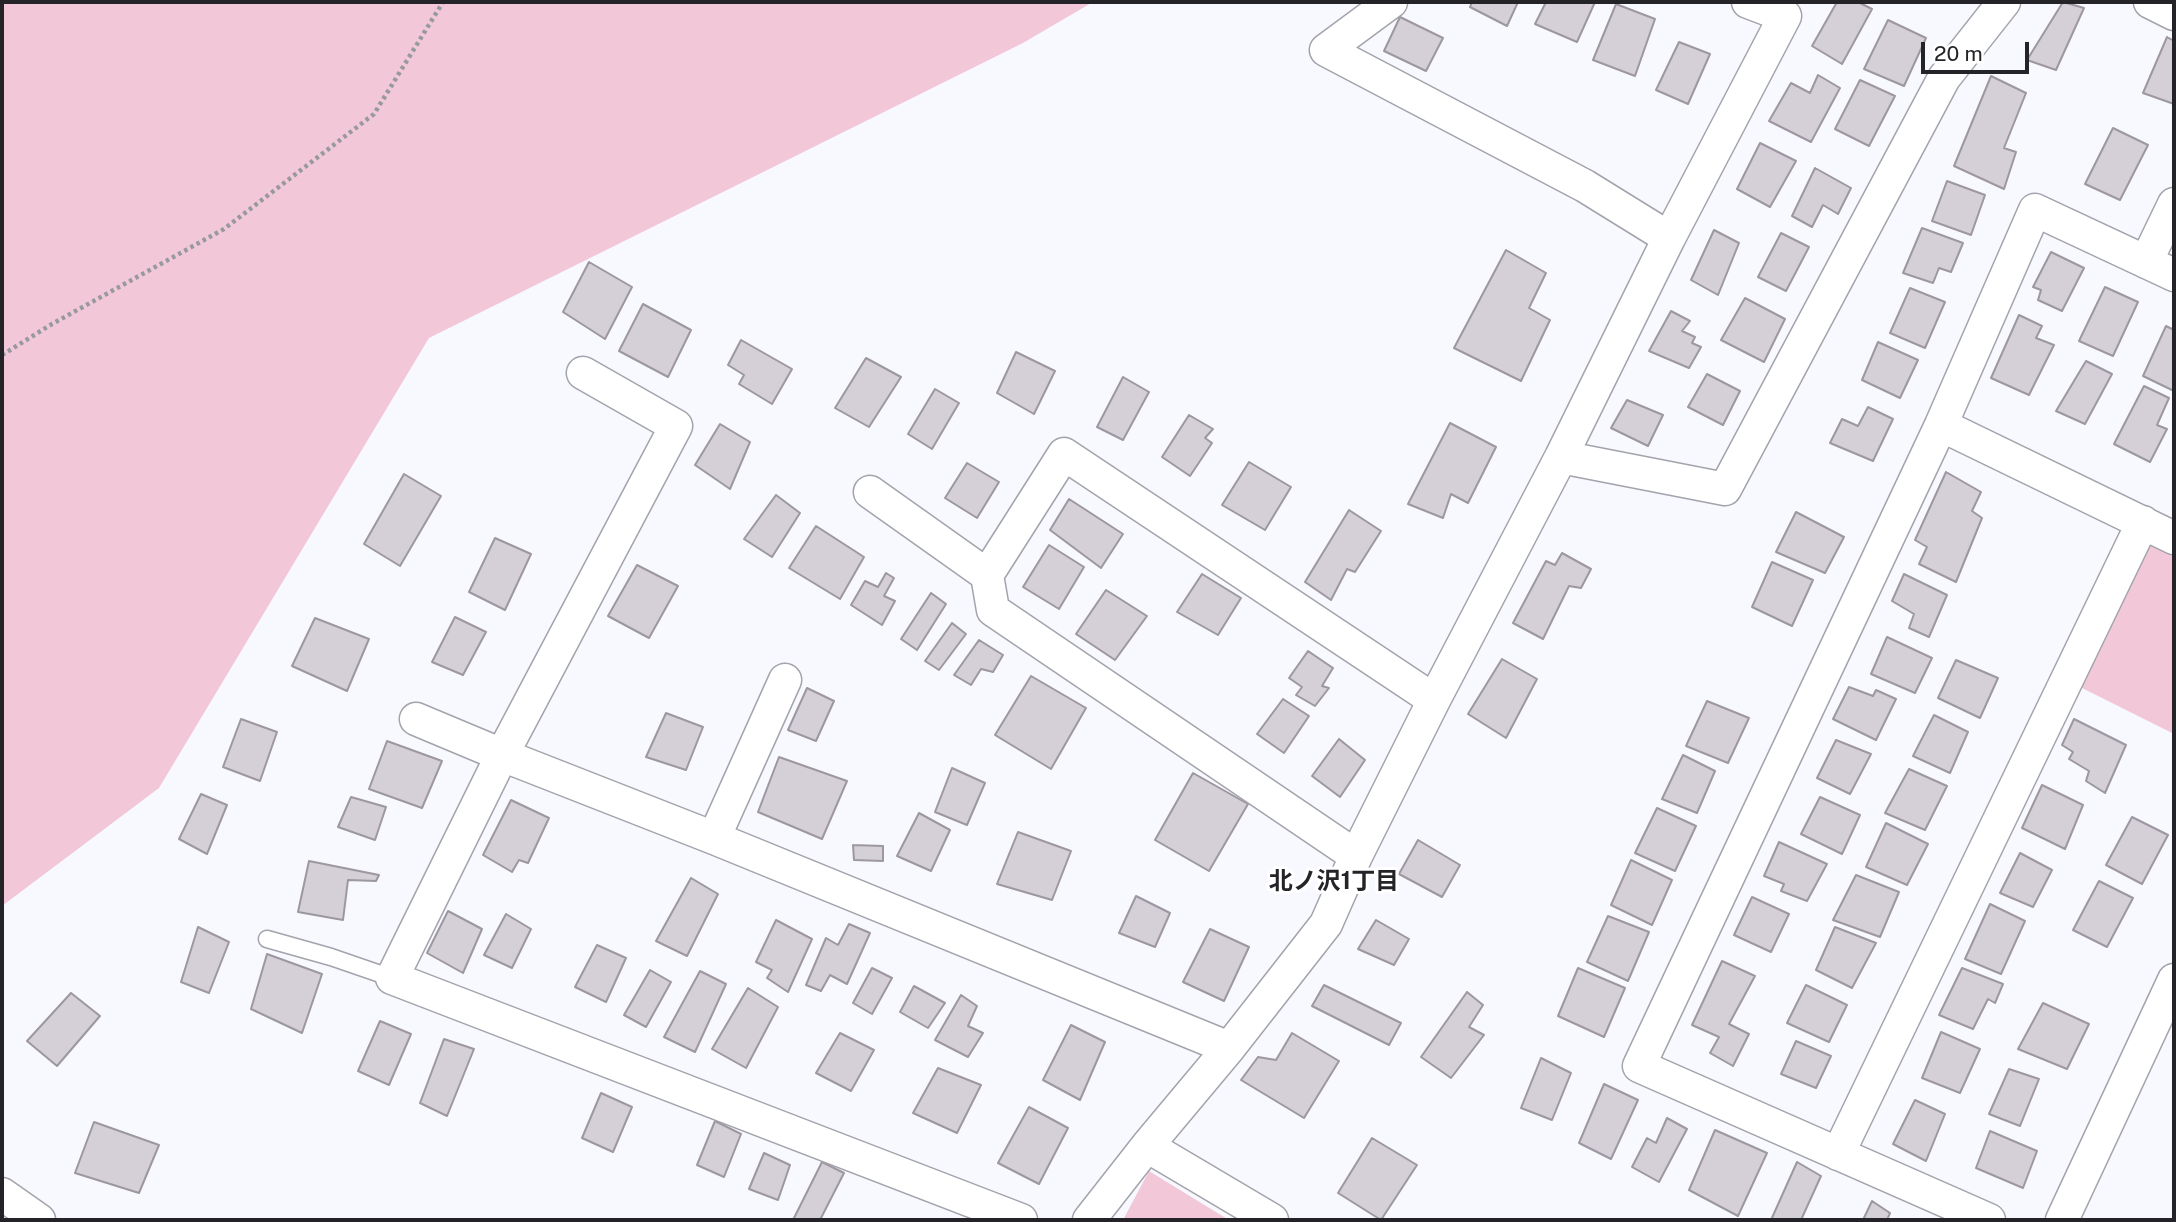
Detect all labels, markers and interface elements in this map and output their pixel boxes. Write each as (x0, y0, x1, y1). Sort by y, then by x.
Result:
scale bar (1924, 28, 2032, 72)
text: 20 m (1934, 41, 1983, 66)
district label: 北ノ沢1丁目 (1269, 868, 1399, 896)

